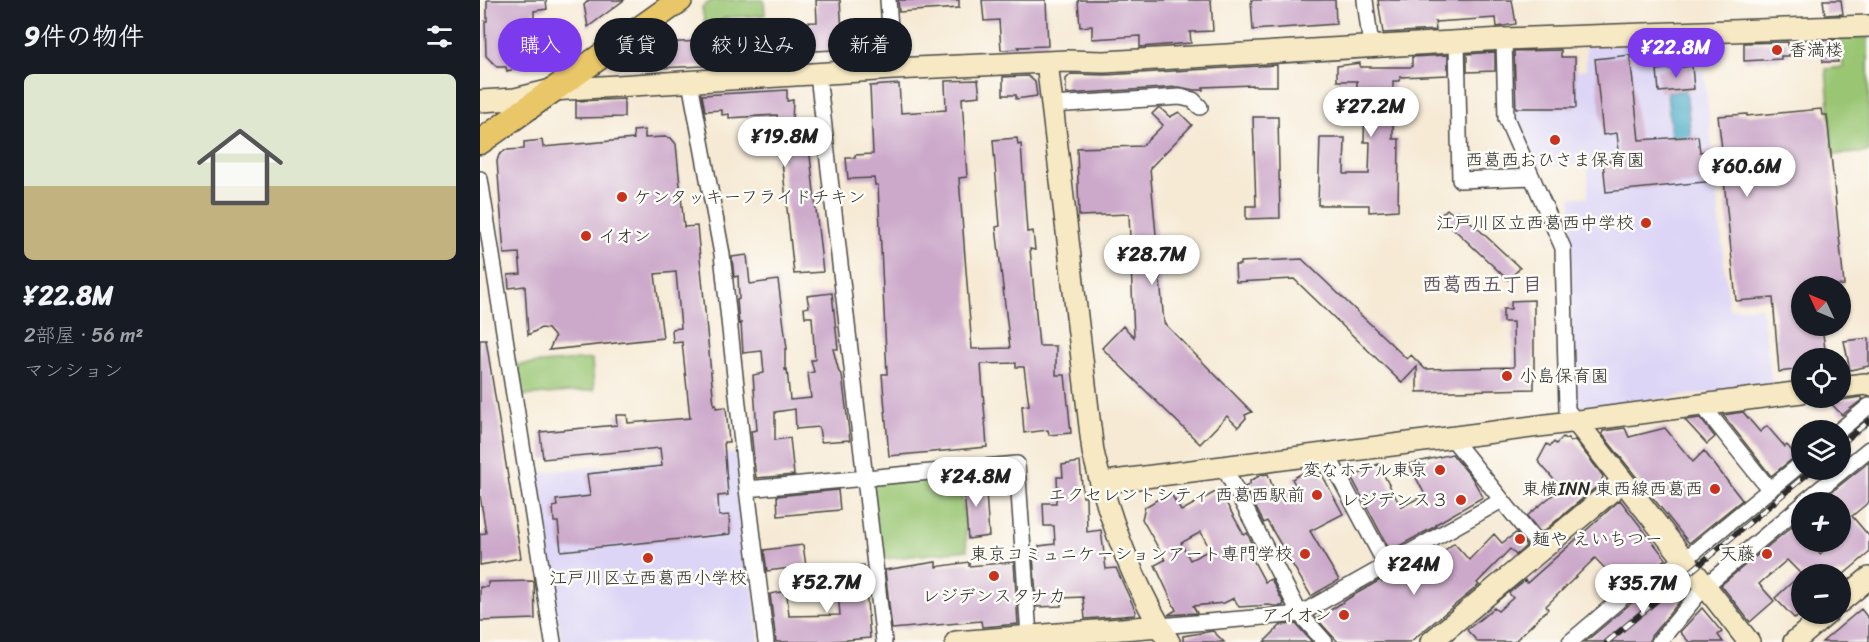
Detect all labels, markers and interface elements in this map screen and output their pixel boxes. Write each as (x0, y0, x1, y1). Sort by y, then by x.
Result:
text: 9件の物件 (24, 13, 144, 59)
chip: 購入 (498, 18, 582, 72)
chip: 賃貸 (594, 18, 678, 72)
chip: 絞り込み (690, 18, 816, 72)
chip: 新着 (828, 18, 912, 72)
icon: filters (423, 20, 456, 53)
pin: ¥22.8M (1627, 28, 1725, 79)
text: ¥22.8M (1642, 30, 1710, 65)
place label: 香満楼 (1789, 34, 1843, 66)
marker: 香満楼 (1770, 43, 1784, 57)
pin: ¥27.2M (1322, 87, 1420, 138)
text: ¥27.2M (1337, 89, 1405, 124)
icon: home (186, 113, 294, 221)
pin: ¥19.8M (736, 117, 834, 168)
text: ¥19.8M (752, 119, 818, 154)
marker: 西葛西おひさま保育園 (1548, 133, 1562, 147)
place label: 西葛西おひさま保育園 (1465, 144, 1645, 176)
pin: ¥60.6M (1698, 147, 1796, 198)
text: ¥60.6M (1713, 149, 1781, 184)
place label: ケンタッキーフライドチキン (634, 181, 866, 213)
marker: ケンタッキーフライドチキン (615, 190, 629, 204)
place label: 江戸川区立西葛西中学校 (1436, 207, 1634, 239)
marker: 江戸川区立西葛西中学校 (1639, 216, 1653, 230)
place label: イオン (598, 220, 651, 252)
marker: イオン (579, 229, 593, 243)
pin: ¥28.7M (1103, 235, 1201, 286)
text: ¥28.7M (1118, 237, 1186, 272)
district label: 西葛西五丁目 (1422, 267, 1542, 302)
text: ¥22.8M (24, 272, 113, 318)
north arrow (1791, 276, 1851, 336)
map controls (1791, 276, 1851, 624)
text: 2部屋 · 56 m² (24, 318, 143, 353)
button: locate (1791, 348, 1851, 408)
text: マンション (24, 353, 123, 388)
place label: 小島保育園 (1519, 360, 1609, 392)
marker: 小島保育園 (1500, 369, 1514, 383)
button: layers (1791, 420, 1851, 480)
place label: 変なホテル東京 (1303, 454, 1428, 486)
pin: ¥24.8M (927, 457, 1025, 508)
text: ¥24.8M (941, 459, 1011, 494)
marker: 変なホテル東京 (1433, 463, 1447, 477)
place label: 東横INN 東西線西葛西 (1522, 473, 1703, 505)
place label: エクセレントシティ 西葛西駅前 (1048, 479, 1305, 511)
marker: 東横INN 東西線西葛西 (1708, 482, 1722, 496)
place label: レジデンス３ (1341, 484, 1449, 516)
marker: エクセレントシティ 西葛西駅前 (1310, 488, 1324, 502)
button: + (1791, 492, 1851, 552)
marker: レジデンス３ (1454, 493, 1468, 507)
place label: 麺や えいちつー (1532, 523, 1663, 555)
marker: 麺や えいちつー (1513, 532, 1527, 546)
place label: 東京コミュニケーションアート専門学校 (970, 538, 1293, 570)
place label: 天藤 (1719, 538, 1755, 570)
pin: ¥24M (1378, 545, 1450, 596)
marker: 東京コミュニケーションアート専門学校 (1298, 547, 1312, 561)
text: ¥24M (1388, 547, 1440, 582)
marker: 天藤 (1760, 547, 1774, 561)
marker: 江戸川区立西葛西小学校 (641, 551, 655, 565)
place label: 江戸川区立西葛西小学校 (549, 562, 747, 594)
pin: ¥52.7M (778, 563, 876, 614)
pin: ¥35.7M (1594, 564, 1692, 615)
button: − (1791, 564, 1851, 624)
text: ¥52.7M (793, 565, 861, 600)
text: ¥35.7M (1609, 566, 1677, 601)
marker: レジデンスタナカ (987, 569, 1001, 583)
place label: レジデンスタナカ (922, 580, 1066, 612)
place label: アイオン (1262, 599, 1332, 631)
marker: アイオン (1337, 608, 1351, 622)

